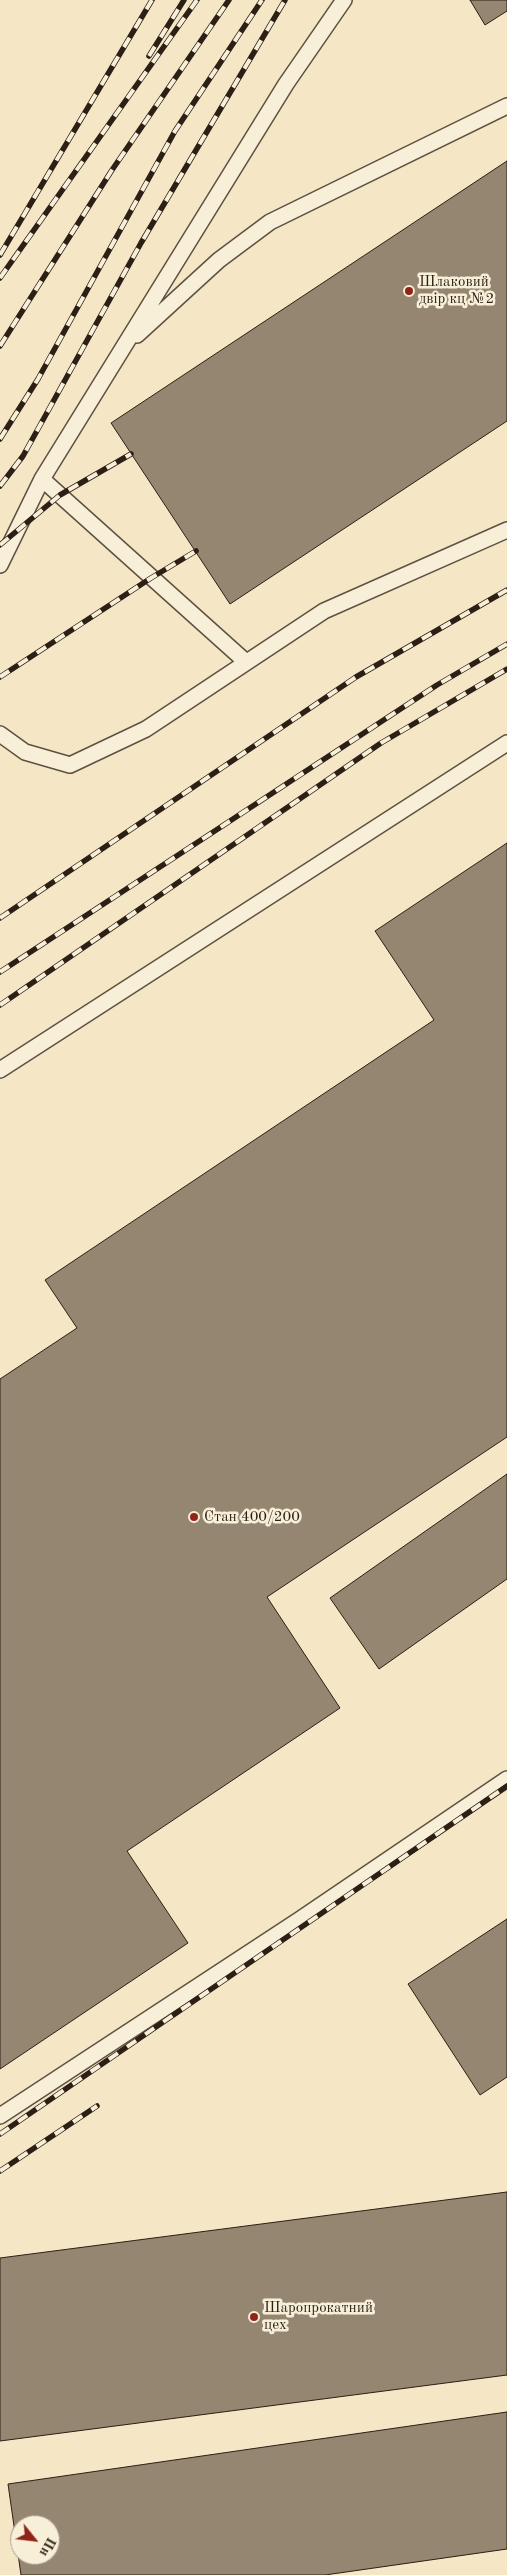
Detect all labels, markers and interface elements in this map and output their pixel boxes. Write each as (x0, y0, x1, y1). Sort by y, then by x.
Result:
place label: Шлаковий двір кц №2 (419, 273, 494, 308)
marker: Шлаковий двір кц №2 (403, 285, 415, 297)
place label: Стан 400/200 (204, 1508, 300, 1526)
marker: Стан 400/200 (188, 1511, 200, 1523)
place label: Шаропрокатний цех (264, 2299, 373, 2334)
marker: Шаропрокатний цех (248, 2311, 260, 2323)
north arrow (10, 2515, 60, 2565)
text: Пн (36, 2535, 58, 2559)

